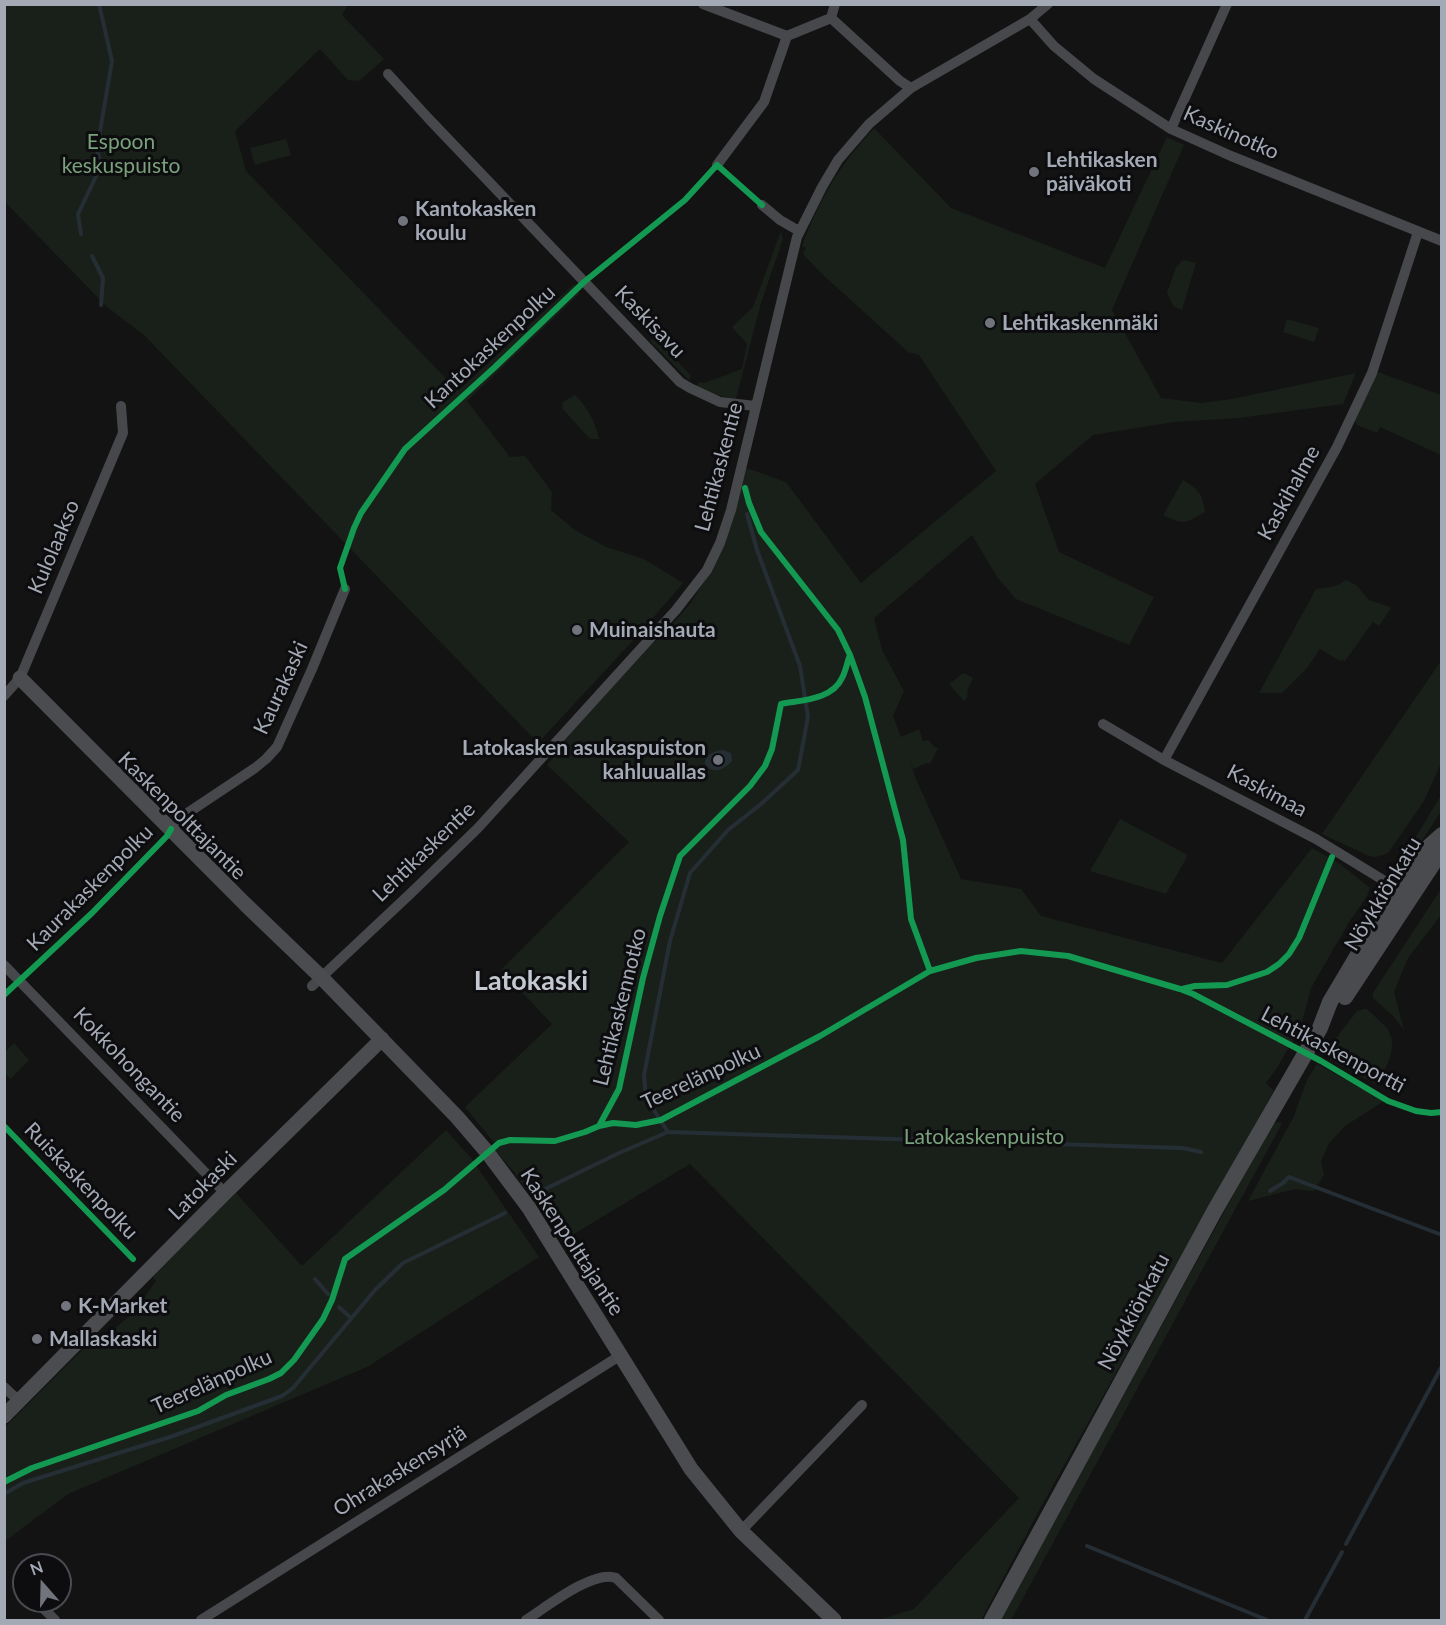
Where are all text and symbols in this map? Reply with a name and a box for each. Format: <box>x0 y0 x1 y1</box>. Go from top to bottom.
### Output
street label: Kaskinotko <box>1179 101 1283 165</box>
park label: Espoon keskuspuisto <box>62 129 180 179</box>
place label: Lehtikasken päiväkoti <box>1046 147 1158 197</box>
marker: Lehtikasken päiväkoti <box>1027 165 1041 179</box>
place label: Kantokasken koulu <box>415 196 536 246</box>
marker: Kantokasken koulu <box>396 214 410 228</box>
street label: Kantokaskenpolku <box>419 280 561 414</box>
street label: Kaskisavu <box>609 281 691 363</box>
place label: Lehtikaskenmäki <box>1002 310 1158 336</box>
marker: Lehtikaskenmäki <box>983 316 997 330</box>
street label: Lehtikaskentie <box>690 400 748 534</box>
street label: Kaskihalme <box>1253 441 1325 545</box>
street label: Kulolaakso <box>23 496 85 598</box>
place label: Muinaishauta <box>589 617 716 643</box>
marker: Muinaishauta <box>570 623 584 637</box>
street label: Kaurakaski <box>248 637 314 739</box>
place label: Latokasken asukaspuiston kahluuallas <box>462 735 706 785</box>
street label: Kaskenpolttajantie <box>113 747 251 885</box>
marker: Latokasken asukaspuiston kahluuallas <box>711 753 725 767</box>
street label: Kaskimaa <box>1223 759 1311 823</box>
street label: Lehtikaskentie <box>368 797 480 907</box>
street label: Kaurakaskenpolku <box>22 820 158 956</box>
street label: Nöykkiönkatu <box>1339 833 1427 955</box>
street label: Lehtikaskennotko <box>588 926 652 1088</box>
district label: Latokaski <box>474 965 588 997</box>
street label: Lehtikaskenportti <box>1257 1001 1409 1099</box>
street label: Kokkohongantie <box>68 1002 190 1128</box>
street label: Teerelänpolku <box>637 1038 765 1116</box>
street label: Ruiskaskenpolku <box>19 1117 143 1245</box>
park label: Latokaskenpuisto <box>904 1124 1064 1150</box>
street label: Latokaski <box>164 1147 242 1225</box>
street label: Kaskenpolttajantie <box>515 1164 629 1320</box>
street label: Nöykkiönkatu <box>1093 1249 1175 1375</box>
place label: K-Market <box>78 1293 167 1319</box>
marker: K-Market <box>59 1299 73 1313</box>
place label: Mallaskaski <box>49 1326 157 1352</box>
marker: Mallaskaski <box>30 1332 44 1346</box>
street label: Teerelänpolku <box>148 1344 276 1420</box>
street label: Ohrakaskensyrjä <box>329 1420 471 1522</box>
north arrow <box>12 1553 72 1613</box>
text: N <box>27 1556 45 1579</box>

